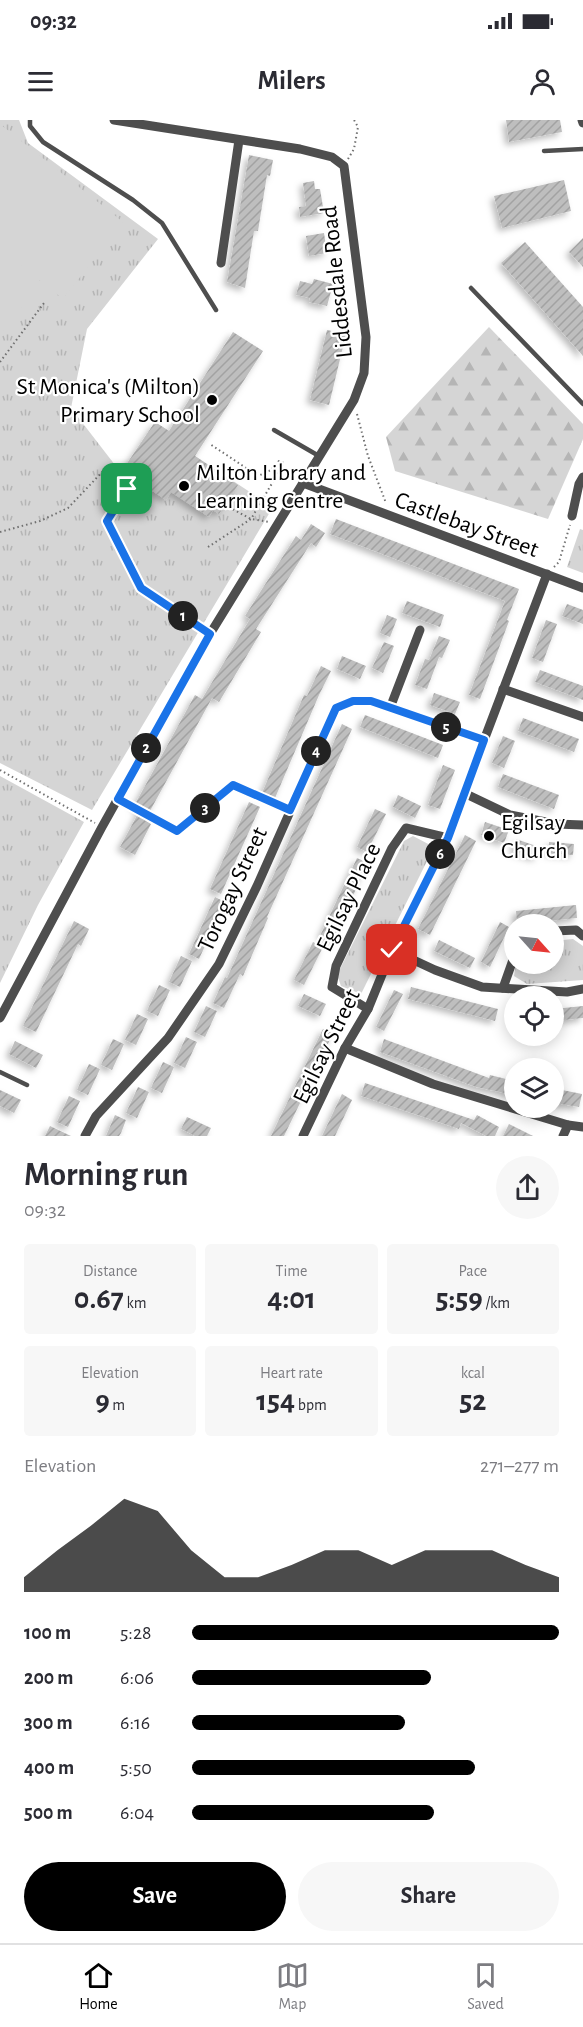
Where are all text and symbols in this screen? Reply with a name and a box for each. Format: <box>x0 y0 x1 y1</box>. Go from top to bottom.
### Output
text: 09:32 <box>30 10 77 32</box>
icon: menu <box>24 65 57 98</box>
icon: person <box>526 65 559 98</box>
text: Milers <box>257 67 326 94</box>
street label: Liddesdale Road <box>317 205 357 359</box>
place label: St Monica's (Milton) Primary School <box>16 375 200 427</box>
marker: St Monica's (Milton) Primary School <box>205 393 219 407</box>
place label: Milton Library and Learning Centre <box>196 461 366 513</box>
pin <box>101 463 152 514</box>
icon: arrive <box>110 472 143 505</box>
marker: Milton Library and Learning Centre <box>177 479 191 493</box>
street label: Castlebay Street <box>392 488 542 562</box>
pin: 1 <box>168 601 198 631</box>
text: 1 <box>180 608 186 624</box>
pin: 5 <box>431 712 461 742</box>
text: 5 <box>443 719 449 735</box>
pin: 2 <box>131 733 161 763</box>
pin: 4 <box>301 736 331 766</box>
text: 2 <box>142 740 150 756</box>
text: 4 <box>312 743 320 759</box>
pin: 3 <box>190 793 220 823</box>
text: 3 <box>202 800 208 816</box>
place label: Egilsay Church <box>501 811 567 863</box>
street label: Torogay Street <box>194 823 272 955</box>
marker: Egilsay Church <box>482 829 496 843</box>
street label: Egilsay Place <box>312 839 385 956</box>
pin: 6 <box>425 839 455 869</box>
text: 6 <box>436 846 444 862</box>
north arrow <box>504 914 564 974</box>
map controls <box>504 914 564 1118</box>
pin <box>366 924 417 975</box>
icon: check <box>375 933 408 966</box>
street label: Egilsay Street <box>289 985 365 1108</box>
button: locate <box>504 986 564 1046</box>
button: layers <box>504 1058 564 1118</box>
button: share <box>496 1156 559 1219</box>
text: Morning run <box>24 1159 188 1192</box>
text: 09:32 <box>24 1200 66 1220</box>
text: Distance <box>83 1263 137 1279</box>
text: Time <box>276 1263 307 1279</box>
text: Pace <box>458 1263 487 1279</box>
text: 0.67 <box>74 1284 124 1314</box>
text: 4:01 <box>267 1284 316 1314</box>
text: 5:59 <box>436 1284 483 1314</box>
text: km <box>124 1295 147 1311</box>
text: /km <box>483 1295 510 1311</box>
text: Elevation <box>81 1365 139 1381</box>
text: Heart rate <box>260 1365 323 1381</box>
text: kcal <box>461 1365 485 1381</box>
text: 9 <box>95 1386 110 1416</box>
text: 154 <box>256 1386 295 1416</box>
text: 52 <box>459 1386 486 1416</box>
text: m <box>110 1397 125 1413</box>
text: bpm <box>295 1397 327 1413</box>
text: Elevation <box>24 1456 96 1476</box>
text: 271–277 m <box>480 1456 559 1476</box>
text: 100 m <box>24 1623 71 1643</box>
text: 5:28 <box>120 1623 152 1643</box>
text: 200 m <box>24 1668 73 1688</box>
text: 6:06 <box>120 1668 154 1688</box>
text: 300 m <box>24 1713 73 1733</box>
text: 6:16 <box>120 1713 150 1733</box>
text: 400 m <box>24 1758 74 1778</box>
text: 5:50 <box>120 1758 152 1778</box>
text: 500 m <box>24 1803 73 1823</box>
text: 6:04 <box>120 1803 154 1823</box>
button: Save <box>24 1862 286 1931</box>
button: Share <box>298 1862 559 1931</box>
tab: Home <box>79 1959 118 2014</box>
tab: Map <box>276 1959 309 2014</box>
tab: Saved <box>467 1959 504 2014</box>

